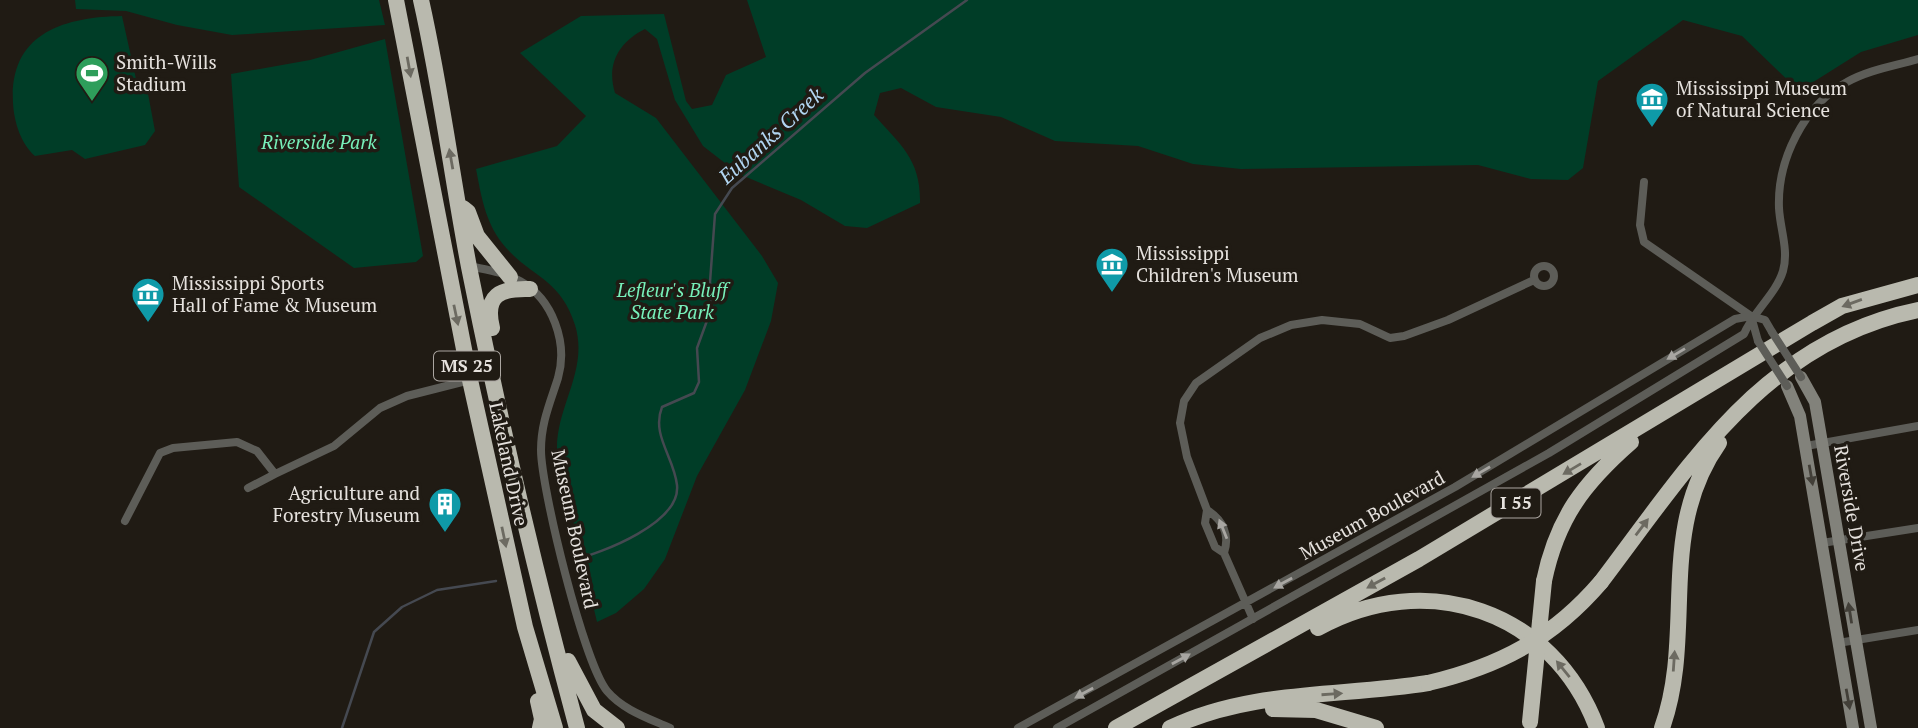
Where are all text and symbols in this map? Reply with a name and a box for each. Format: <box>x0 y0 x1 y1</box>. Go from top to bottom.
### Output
place label: Smith-Wills Stadium <box>116 49 217 96</box>
sports icon: Smith-Wills Stadium <box>73 54 111 103</box>
one-way arrow <box>404 56 415 78</box>
place label: Mississippi Museum of Natural Science <box>1676 75 1847 122</box>
water label: Eubanks Creek <box>711 80 829 190</box>
museum icon: Mississippi Museum of Natural Science <box>1633 80 1671 129</box>
park label: Riverside Park <box>260 129 378 154</box>
one-way arrow <box>445 148 456 170</box>
place label: Mississippi Children's Museum <box>1136 240 1299 287</box>
museum icon: Mississippi Children's Museum <box>1093 245 1131 294</box>
place label: Mississippi Sports Hall of Fame & Museum <box>172 270 378 317</box>
museum icon: Mississippi Sports Hall of Fame & Museum <box>129 275 167 324</box>
park label: Lefleur's Bluff State Park <box>616 277 731 324</box>
one-way arrow <box>1842 298 1863 309</box>
one-way arrow <box>450 304 461 326</box>
one-way arrow <box>1667 348 1686 360</box>
road number: MS 25 <box>434 352 500 380</box>
street label: Lakeland Drive <box>484 400 535 528</box>
street label: Riverside Drive <box>1829 443 1876 573</box>
street label: Museum Boulevard <box>546 447 605 611</box>
one-way arrow <box>1563 462 1582 475</box>
street label: Museum Boulevard <box>1295 464 1449 565</box>
one-way arrow <box>1806 464 1817 486</box>
one-way arrow <box>1472 465 1491 478</box>
place label: Agriculture and Forestry Museum <box>273 480 421 527</box>
building icon: Agriculture and Forestry Museum <box>426 485 464 534</box>
road number: I 55 <box>1492 489 1540 518</box>
one-way arrow <box>1218 518 1229 539</box>
one-way arrow <box>1635 518 1649 537</box>
one-way arrow <box>499 526 510 548</box>
one-way arrow <box>1273 577 1293 588</box>
one-way arrow <box>1366 578 1386 589</box>
one-way arrow <box>1844 601 1855 623</box>
one-way arrow <box>1669 650 1680 672</box>
one-way arrow <box>1171 653 1191 665</box>
one-way arrow <box>1556 661 1571 679</box>
one-way arrow <box>1074 687 1094 699</box>
one-way arrow <box>1321 688 1343 699</box>
one-way arrow <box>1843 689 1854 711</box>

